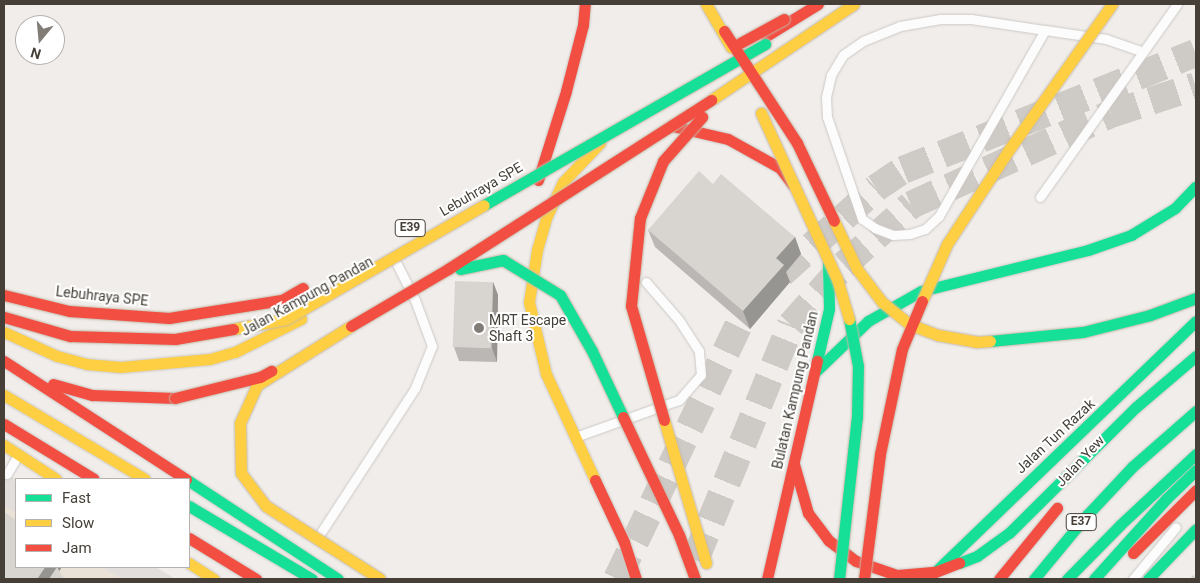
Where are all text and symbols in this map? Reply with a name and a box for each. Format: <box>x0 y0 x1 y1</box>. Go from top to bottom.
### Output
north arrow <box>15 15 65 65</box>
text: N <box>29 44 43 62</box>
street label: Lebuhraya SPE <box>437 158 525 220</box>
road number: E39 <box>394 218 426 238</box>
street label: Jalan Kampung Pandan <box>238 253 376 339</box>
street label: Lebuhraya SPE <box>55 283 149 309</box>
street label: Bulatan Kampung Pandan <box>769 309 821 471</box>
place label: MRT Escape Shaft 3 <box>489 312 567 344</box>
marker: MRT Escape Shaft 3 <box>473 322 485 334</box>
street label: Jalan Tun Razak <box>1012 395 1098 477</box>
street label: Jalan Yew <box>1052 432 1108 490</box>
legend <box>15 478 190 568</box>
text: Fast <box>62 489 91 507</box>
road number: E37 <box>1065 512 1097 532</box>
text: Slow <box>62 514 94 532</box>
text: Jam <box>62 539 92 557</box>

